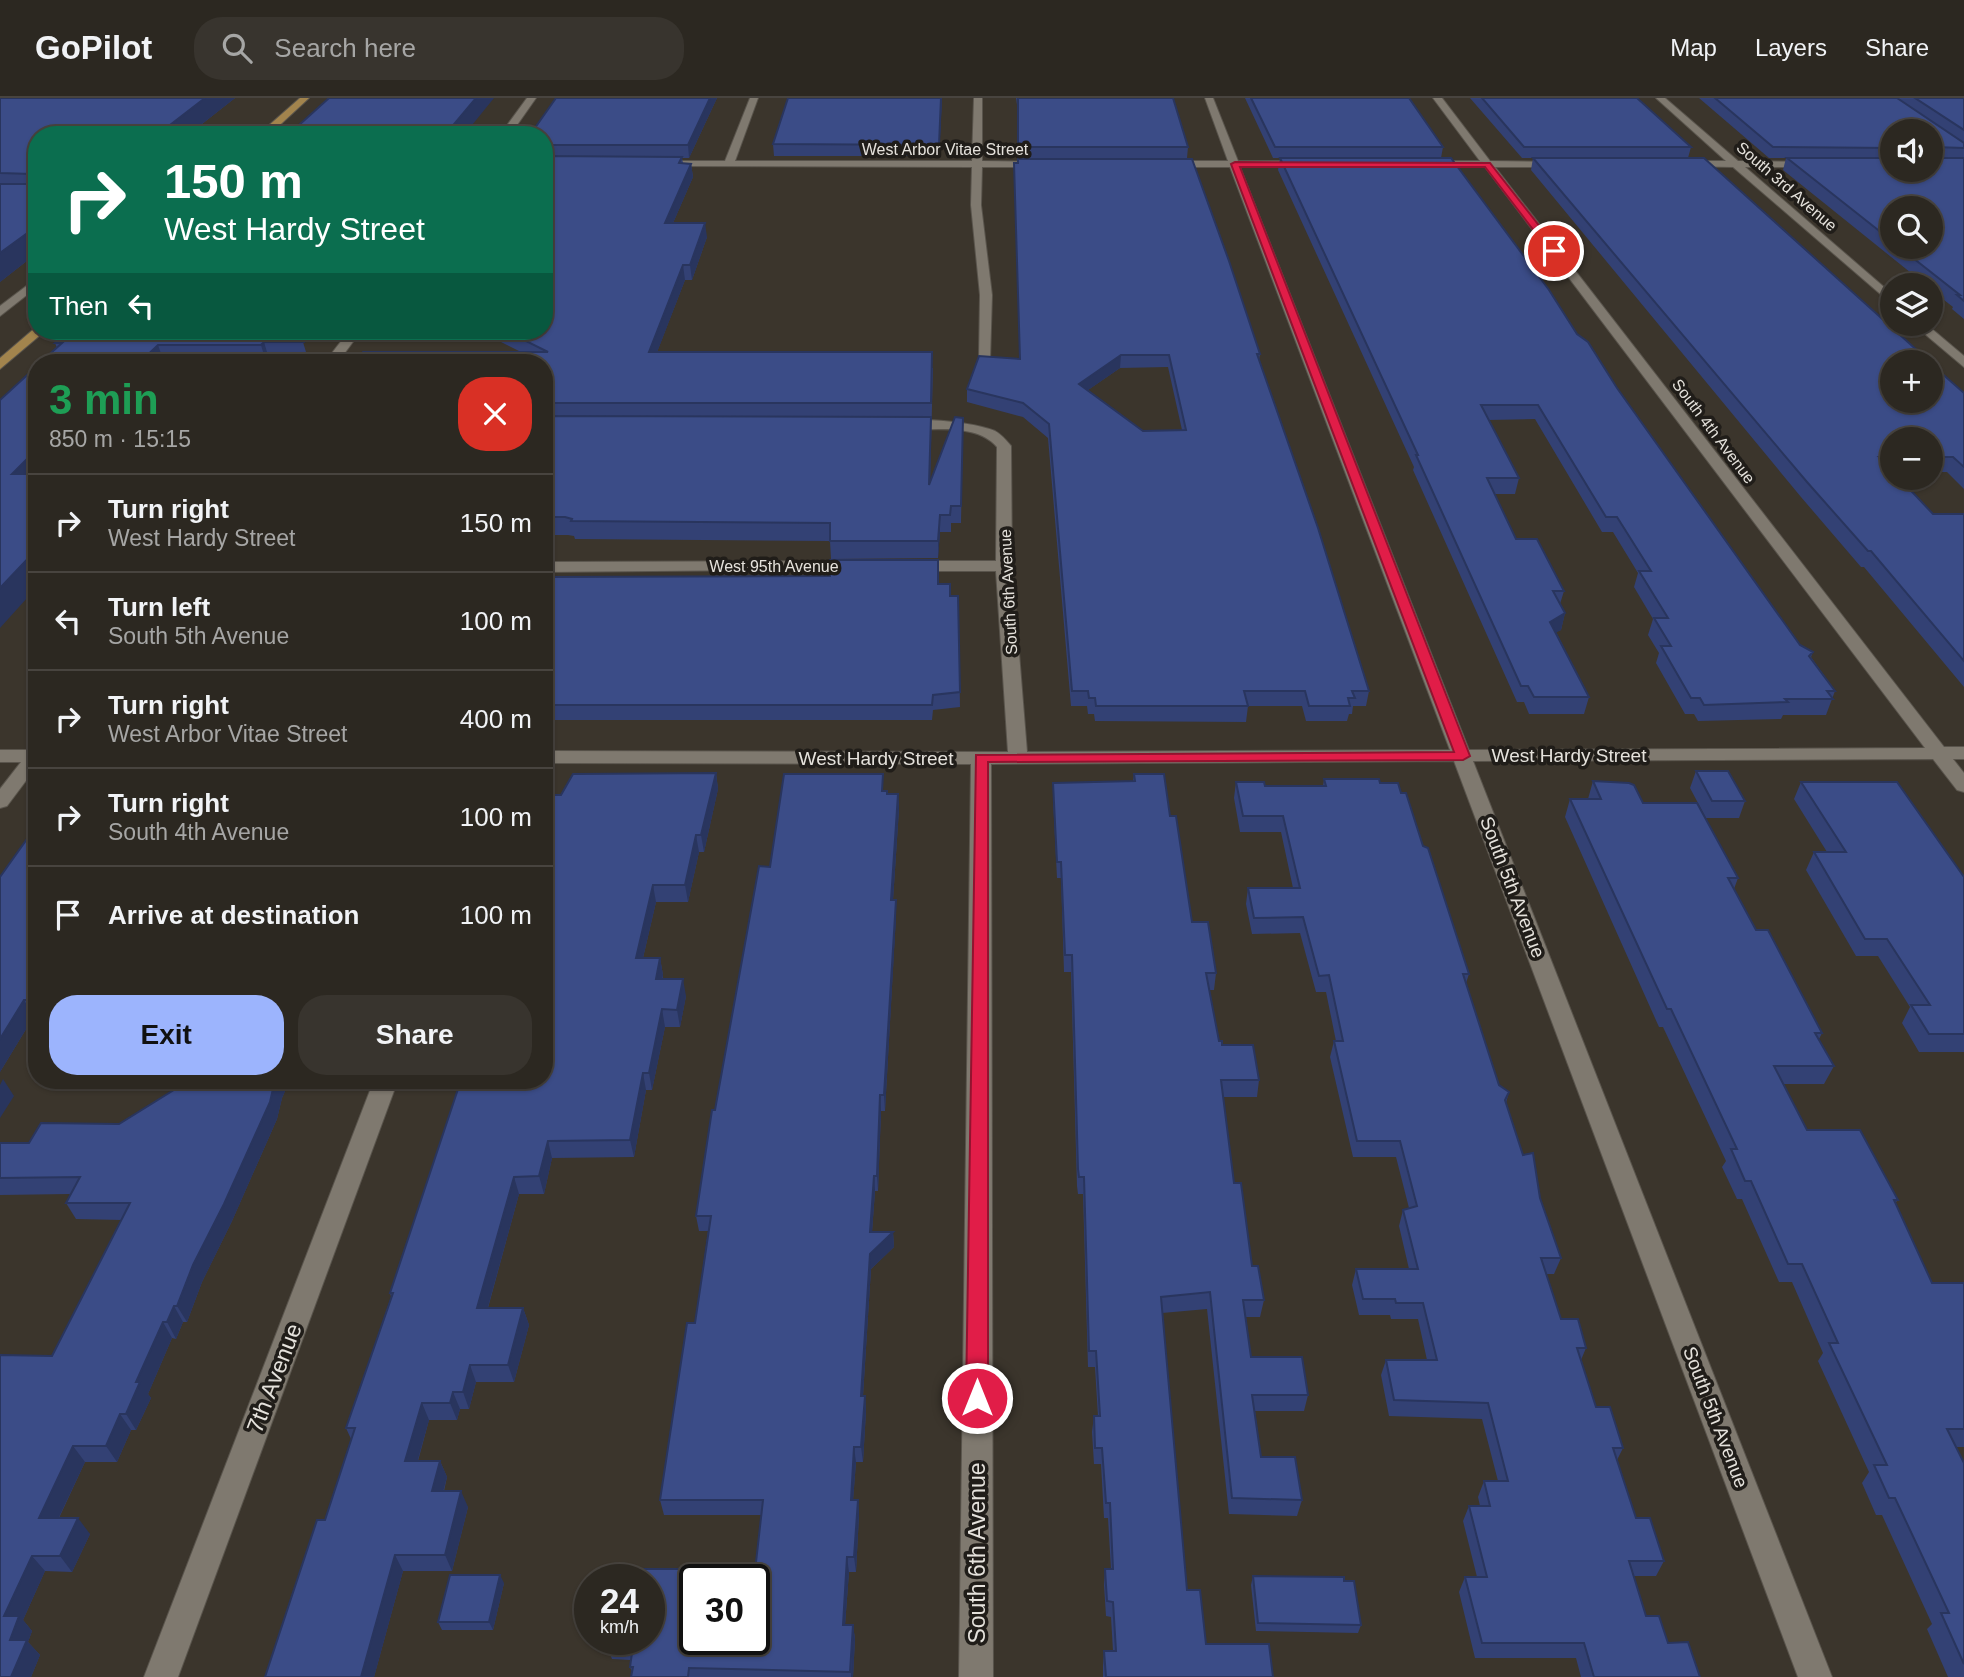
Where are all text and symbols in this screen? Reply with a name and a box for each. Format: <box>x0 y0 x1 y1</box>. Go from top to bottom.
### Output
search box <box>194 17 684 80</box>
text: GoPilot <box>35 29 152 66</box>
icon: search <box>218 29 256 67</box>
text: Search here <box>274 33 416 63</box>
text: Map <box>1670 34 1717 61</box>
text: Layers <box>1755 34 1827 61</box>
text: Share <box>1865 34 1929 61</box>
map controls <box>1880 119 1943 490</box>
button: sound <box>1880 119 1943 182</box>
street label: South 3rd Avenue <box>1733 138 1840 234</box>
street label: West Arbor Vitae Street <box>862 141 1029 158</box>
icon: right <box>49 154 140 245</box>
text: 150 m <box>164 154 303 208</box>
button: search <box>1880 196 1943 259</box>
text: West Hardy Street <box>164 211 425 247</box>
pin <box>1524 221 1584 281</box>
icon: arrive <box>1535 232 1573 270</box>
button: layers <box>1880 273 1943 336</box>
icon: left <box>122 287 160 325</box>
text: Then <box>49 291 108 321</box>
button: + <box>1880 350 1943 413</box>
text: 3 min <box>49 376 159 423</box>
street label: South 4th Avenue <box>1669 376 1758 487</box>
button: close <box>458 377 532 451</box>
text: 850 m · 15:15 <box>49 426 191 452</box>
button: − <box>1880 427 1943 490</box>
text: Turn right <box>108 494 229 524</box>
icon: right <box>49 504 87 542</box>
text: 150 m <box>460 508 532 538</box>
text: West Hardy Street <box>108 525 295 551</box>
street label: South 6th Avenue <box>997 528 1020 655</box>
street label: West 95th Avenue <box>709 558 839 575</box>
text: Turn left <box>108 592 210 622</box>
icon: left <box>49 602 87 640</box>
text: 100 m <box>460 606 532 636</box>
text: South 5th Avenue <box>108 623 289 649</box>
text: Turn right <box>108 690 229 720</box>
icon: right <box>49 700 87 738</box>
text: 400 m <box>460 704 532 734</box>
text: West Arbor Vitae Street <box>108 721 348 747</box>
street label: West Hardy Street <box>1492 745 1647 766</box>
street label: West Hardy Street <box>799 748 954 769</box>
text: Turn right <box>108 788 229 818</box>
icon: right <box>49 798 87 836</box>
text: 100 m <box>460 802 532 832</box>
street label: South 5th Avenue <box>1476 814 1549 961</box>
text: South 4th Avenue <box>108 819 289 845</box>
icon: arrive <box>49 896 87 934</box>
text: Arrive at destination <box>108 900 359 930</box>
text: 100 m <box>460 900 532 930</box>
button: Exit <box>49 995 284 1075</box>
button: Share <box>298 995 532 1075</box>
street label: 7th Avenue <box>241 1320 307 1436</box>
street label: South 5th Avenue <box>1679 1344 1752 1491</box>
position arrow <box>940 1361 1014 1435</box>
street label: South 6th Avenue <box>964 1462 990 1644</box>
speed limit sign: 30 <box>679 1564 770 1655</box>
text: 24 <box>600 1581 639 1620</box>
text: km/h <box>600 1617 639 1637</box>

